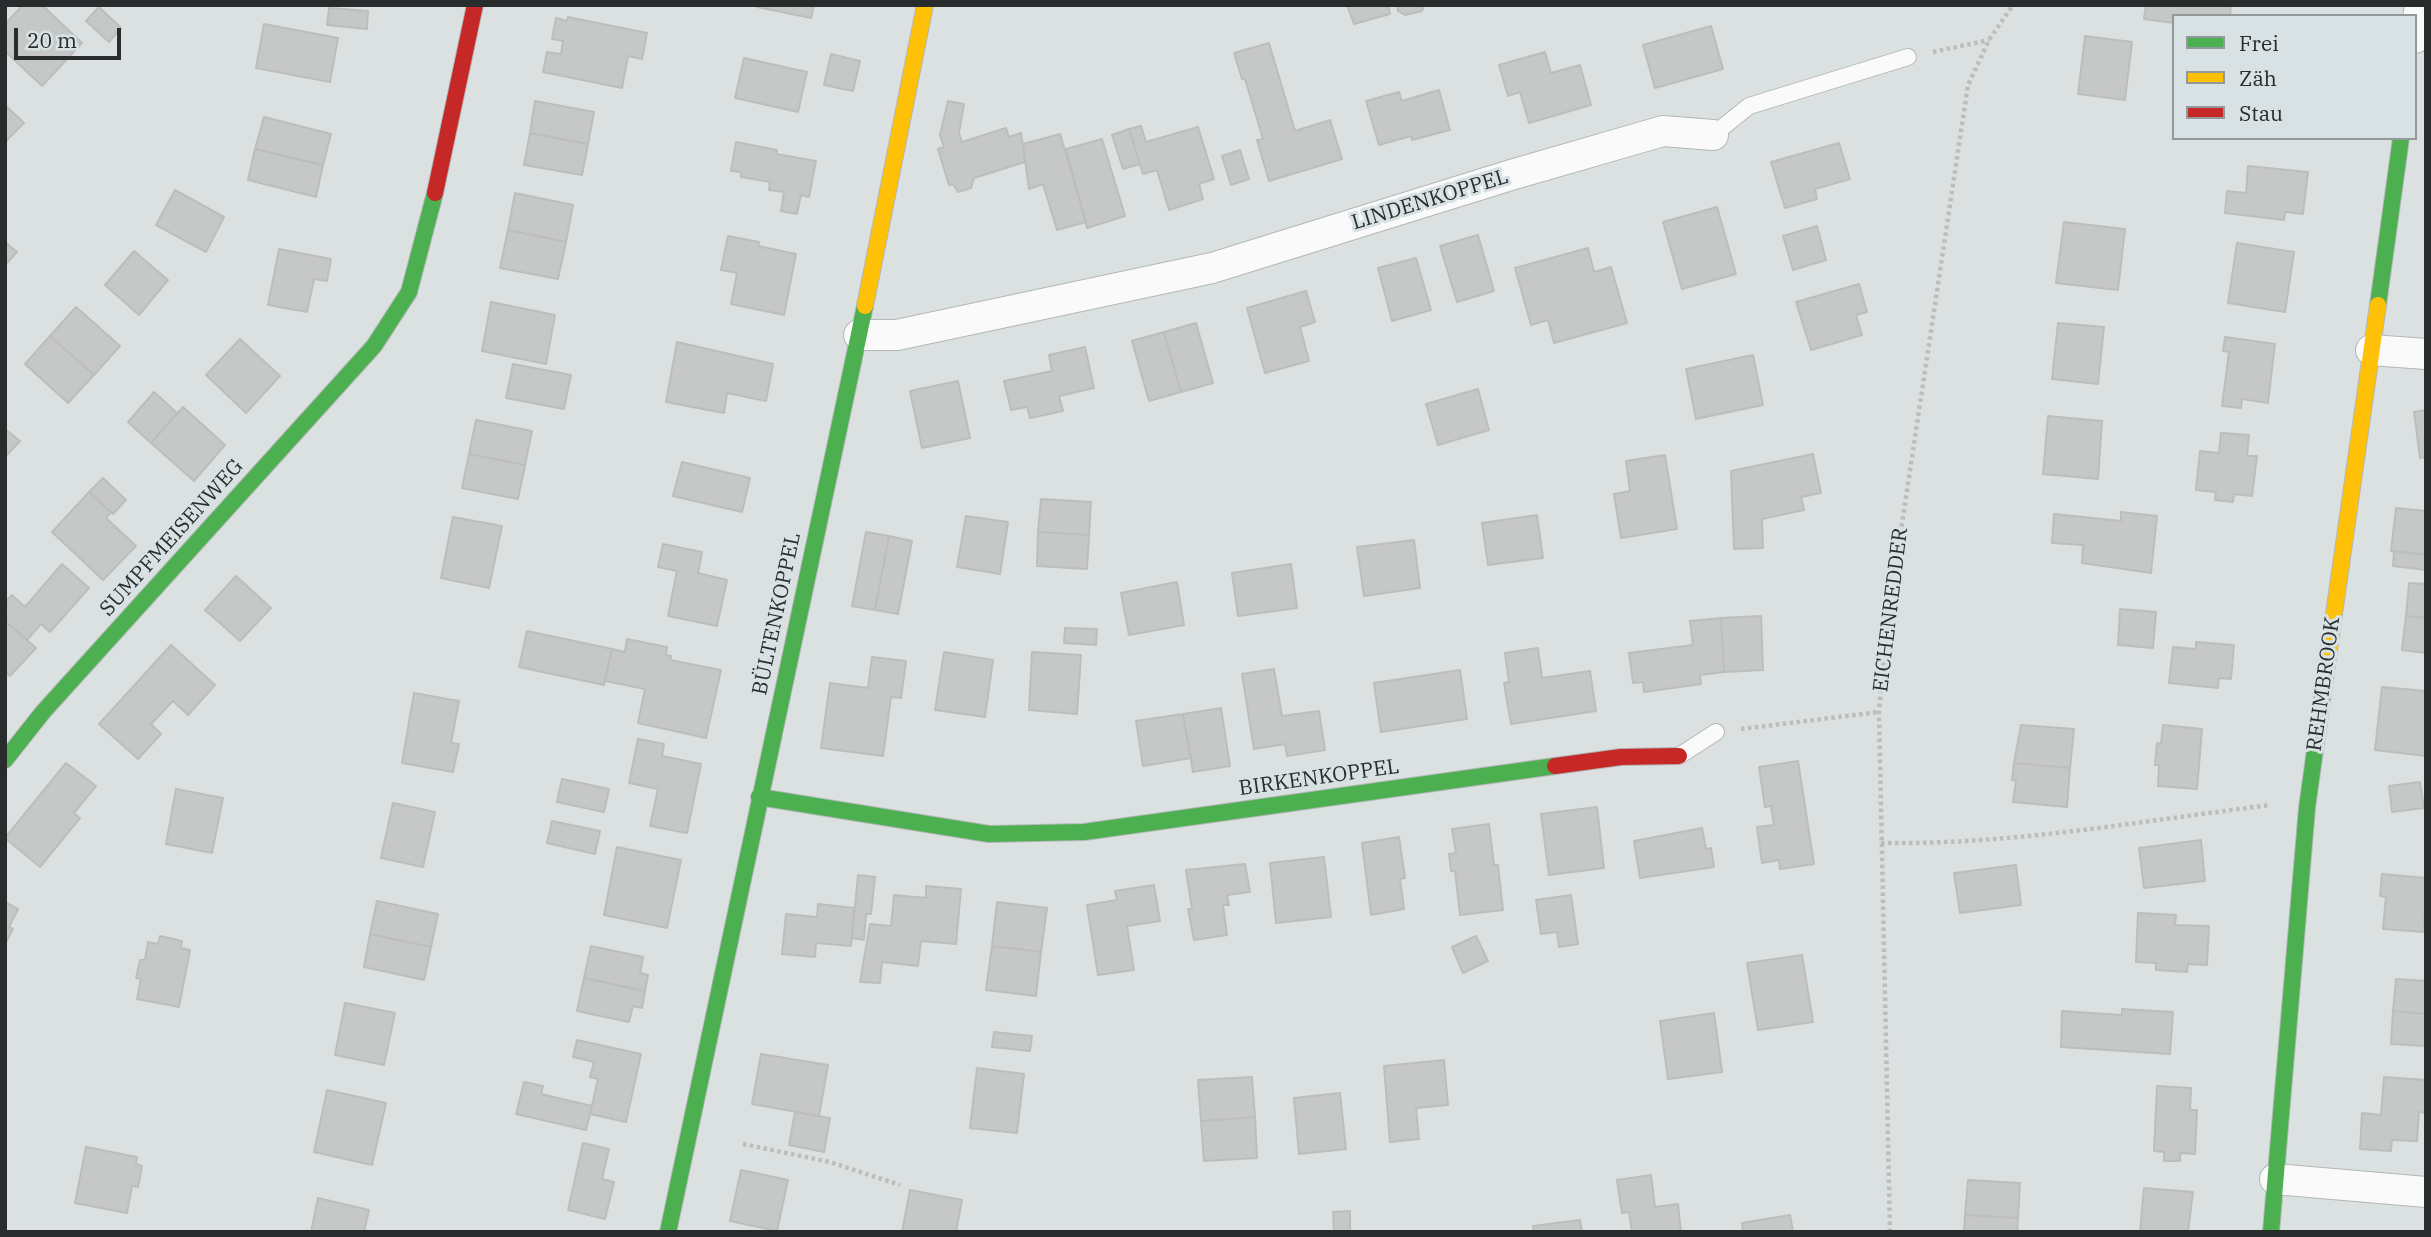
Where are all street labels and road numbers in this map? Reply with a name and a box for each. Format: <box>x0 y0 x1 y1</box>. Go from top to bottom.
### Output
street label: LINDENKOPPEL <box>1349 164 1511 236</box>
street label: SUMPFMEISENWEG <box>95 454 249 622</box>
street label: EICHENREDDER <box>1868 526 1914 694</box>
street label: BÜLTENKOPPEL <box>747 530 807 698</box>
street label: REHMBROOK <box>2302 615 2346 753</box>
street label: BIRKENKOPPEL <box>1237 754 1401 802</box>

